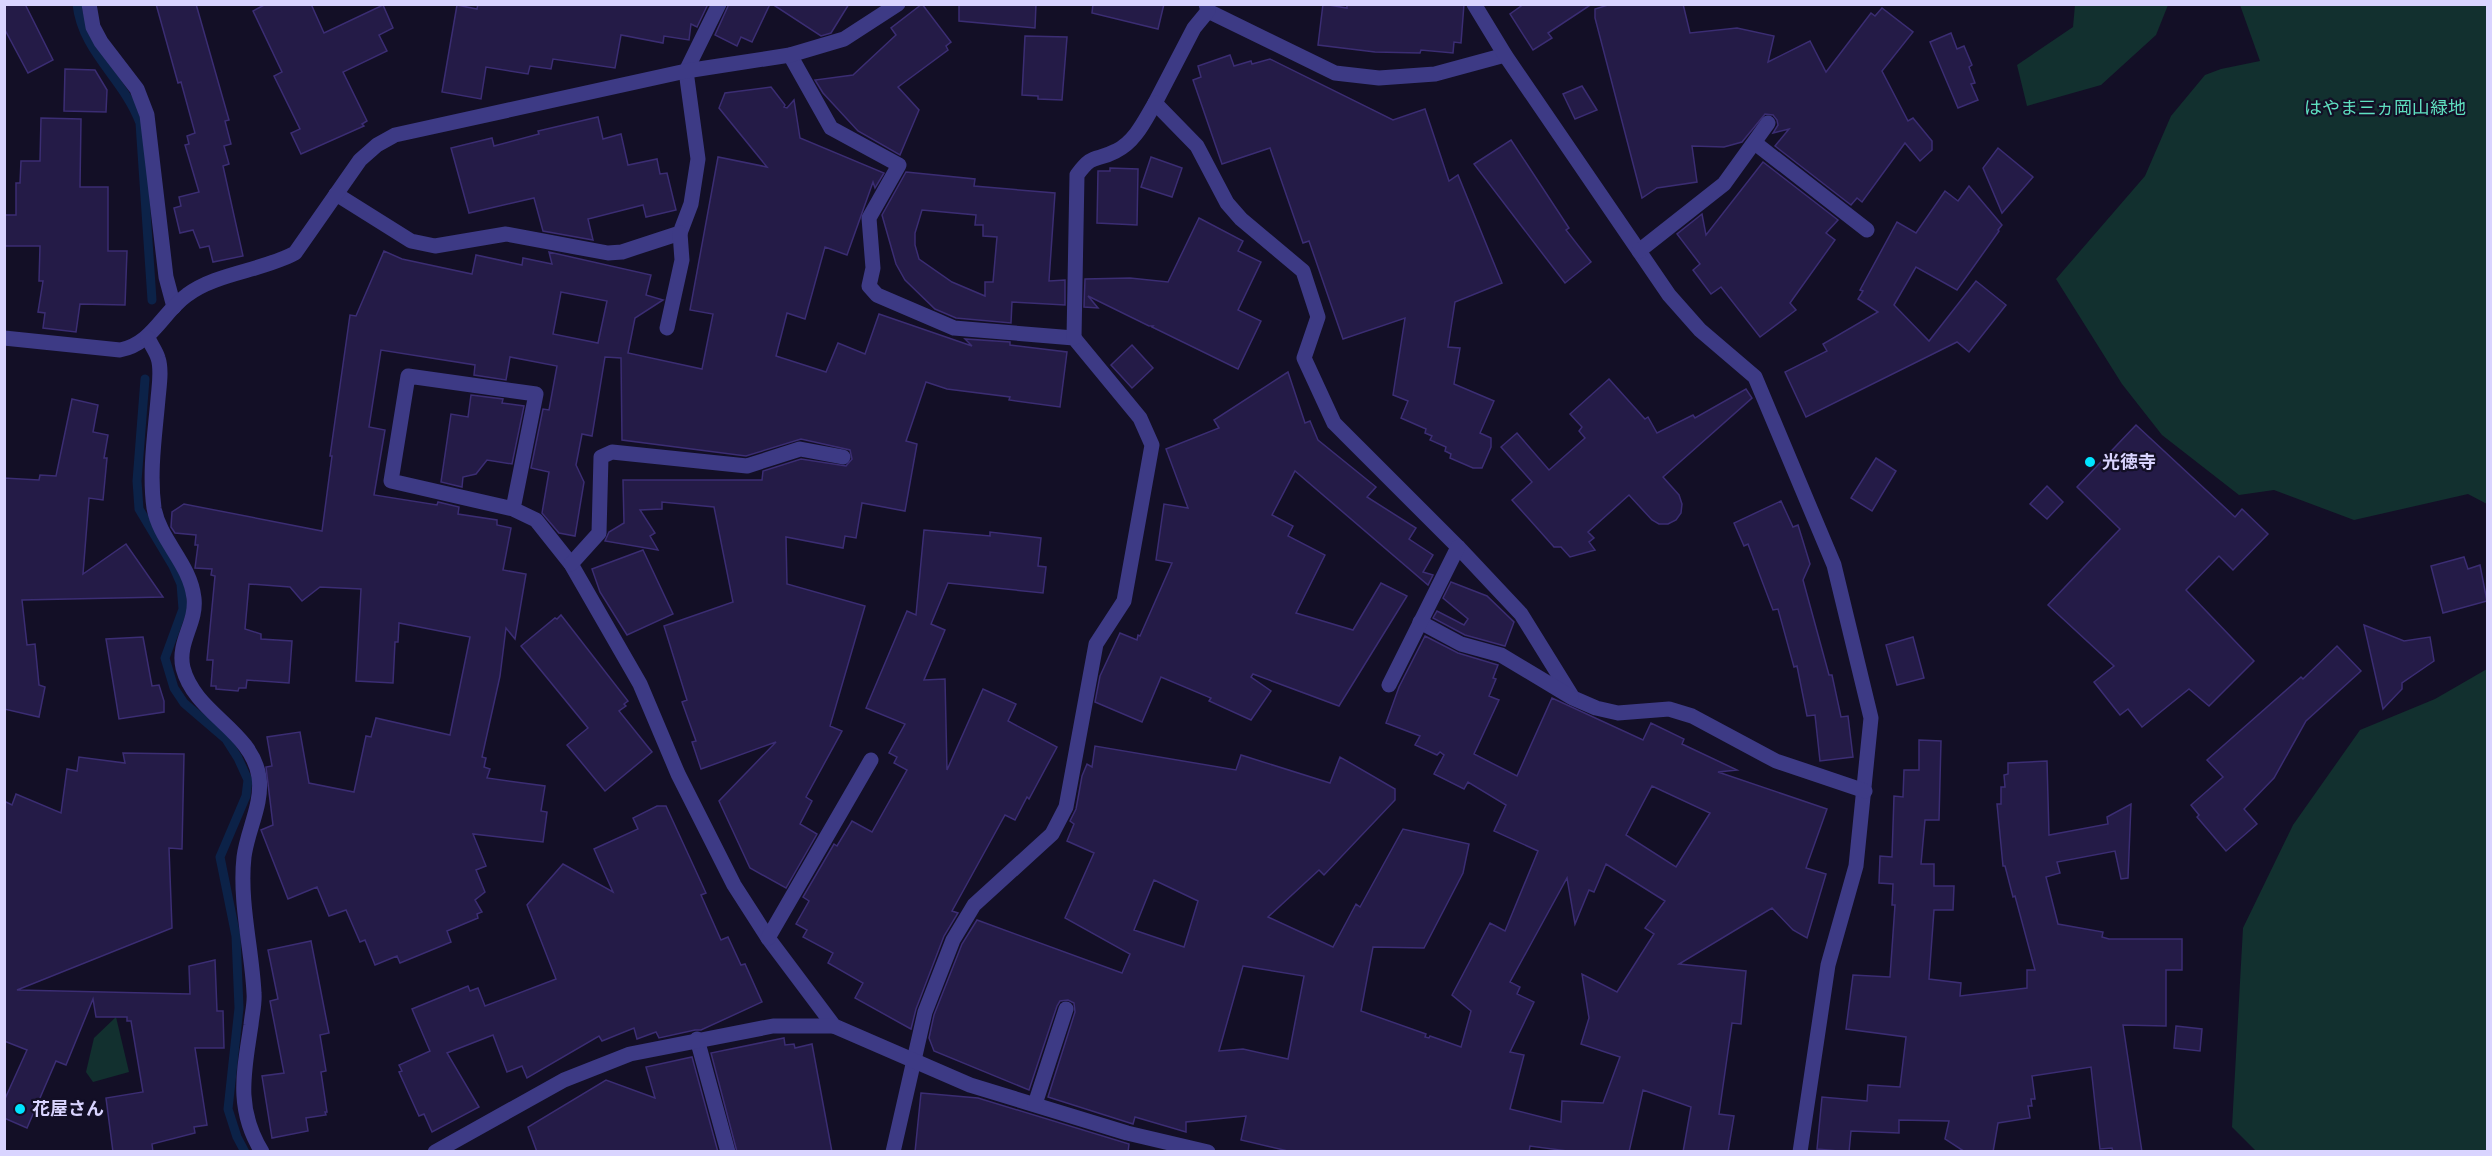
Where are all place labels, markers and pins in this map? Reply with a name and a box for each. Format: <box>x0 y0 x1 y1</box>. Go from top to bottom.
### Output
place label: 光徳寺 <box>2102 450 2156 472</box>
marker: 光徳寺 <box>2083 455 2097 469</box>
place label: 花屋さん <box>32 1097 104 1119</box>
marker: 花屋さん <box>13 1102 27 1116</box>

